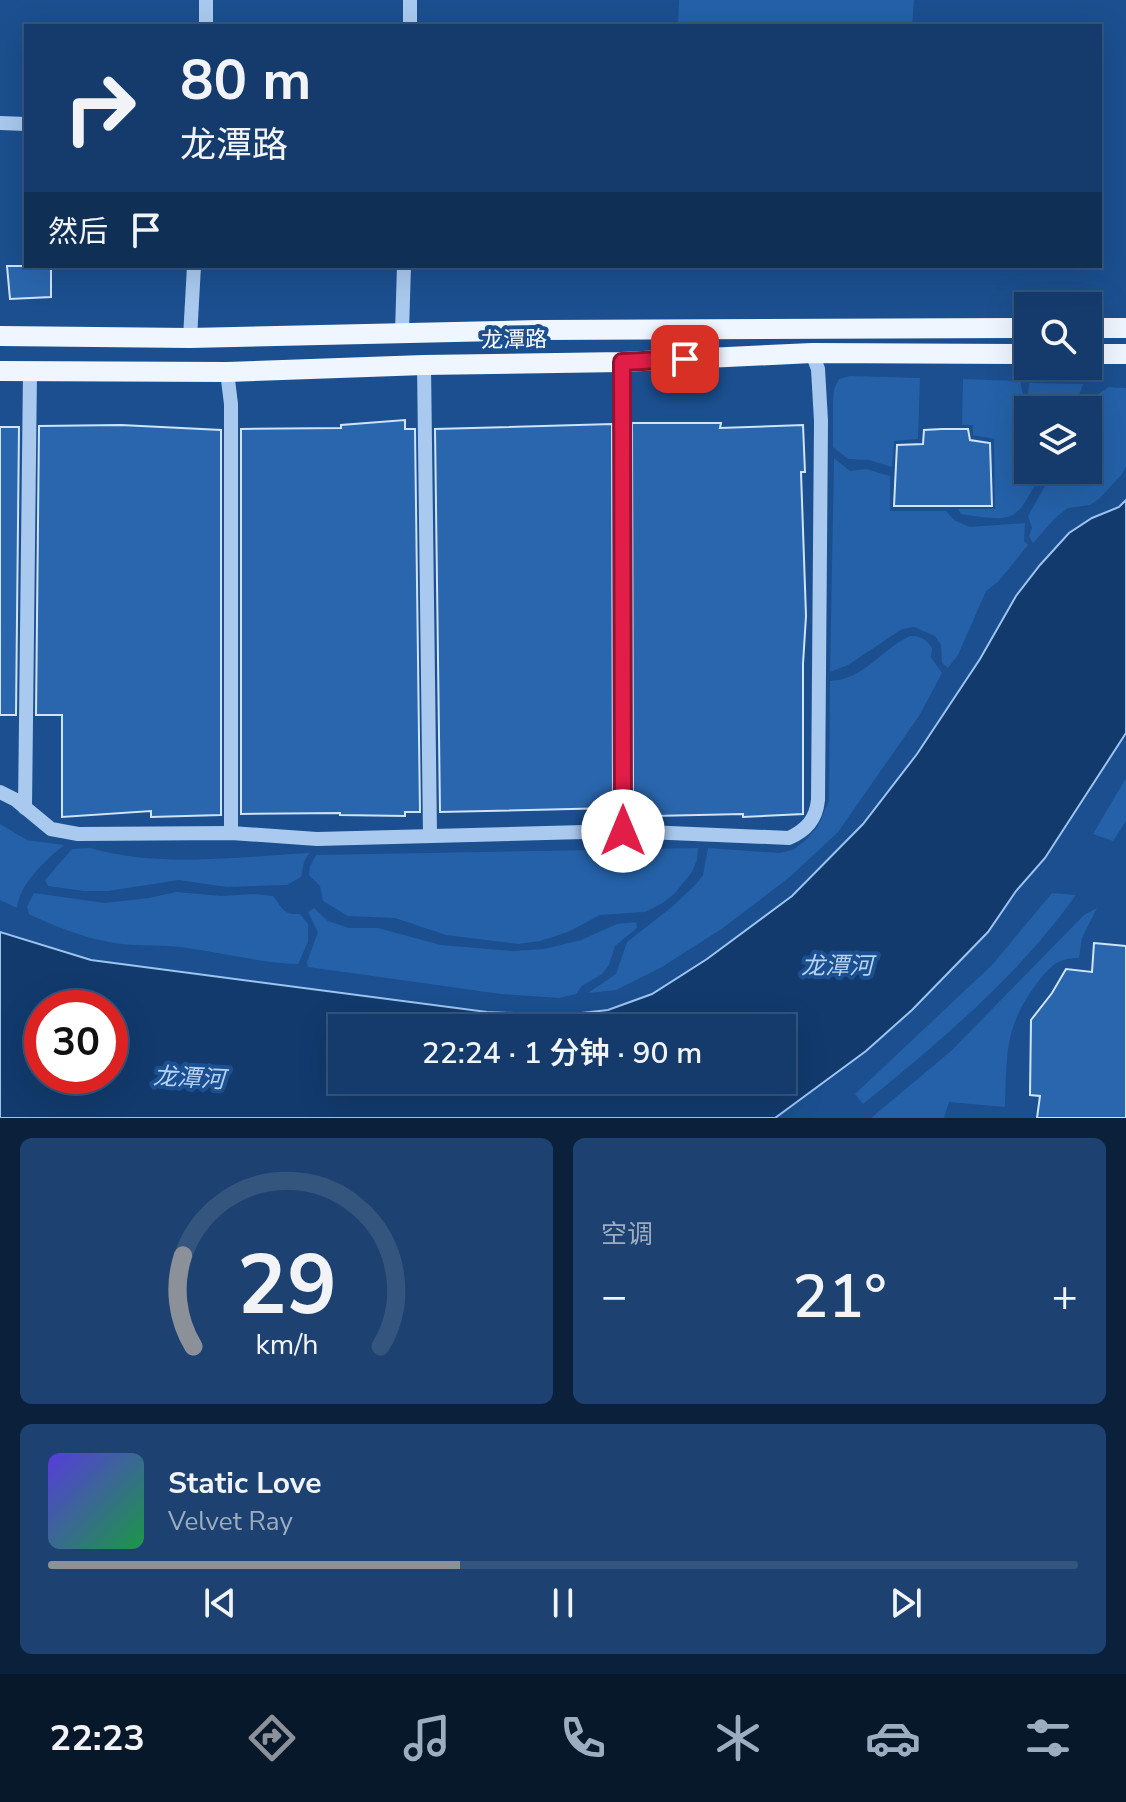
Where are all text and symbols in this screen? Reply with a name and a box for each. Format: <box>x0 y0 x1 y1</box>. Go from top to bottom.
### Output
text: 80 m <box>180 42 311 119</box>
icon: right <box>48 56 152 160</box>
text: 龙潭路 <box>180 121 288 170</box>
icon: arrive <box>124 208 168 252</box>
text: 然后 <box>48 212 108 253</box>
map controls <box>1014 292 1102 484</box>
button: search <box>1014 292 1102 380</box>
street label: 龙潭路 <box>481 324 547 356</box>
pin <box>651 325 719 393</box>
icon: arrive <box>663 337 707 381</box>
button: layers <box>1014 396 1102 484</box>
position arrow <box>581 789 665 873</box>
water label: 龙潭河 <box>801 950 877 982</box>
speed limit sign: 30 <box>24 990 128 1094</box>
text: 22:24 · 1 分钟 · 90 m <box>422 1033 702 1074</box>
water label: 龙潭河 <box>152 1060 230 1096</box>
text: 空调 <box>601 1217 653 1252</box>
text: 29 <box>237 1229 336 1342</box>
text: 21° <box>792 1256 887 1338</box>
text: − <box>601 1267 627 1327</box>
text: + <box>1052 1267 1078 1327</box>
text: km/h <box>255 1325 318 1364</box>
text: Static Love <box>168 1463 322 1504</box>
text: Velvet Ray <box>168 1504 293 1539</box>
icon: previous <box>198 1581 242 1625</box>
icon: pause <box>541 1581 585 1625</box>
icon: next <box>884 1581 928 1625</box>
icon: directions <box>244 1710 300 1766</box>
icon: music <box>399 1710 455 1766</box>
icon: phone <box>555 1710 611 1766</box>
icon: climate <box>710 1710 766 1766</box>
icon: car <box>865 1710 921 1766</box>
icon: filters <box>1020 1710 1076 1766</box>
text: 22:23 <box>50 1714 145 1763</box>

